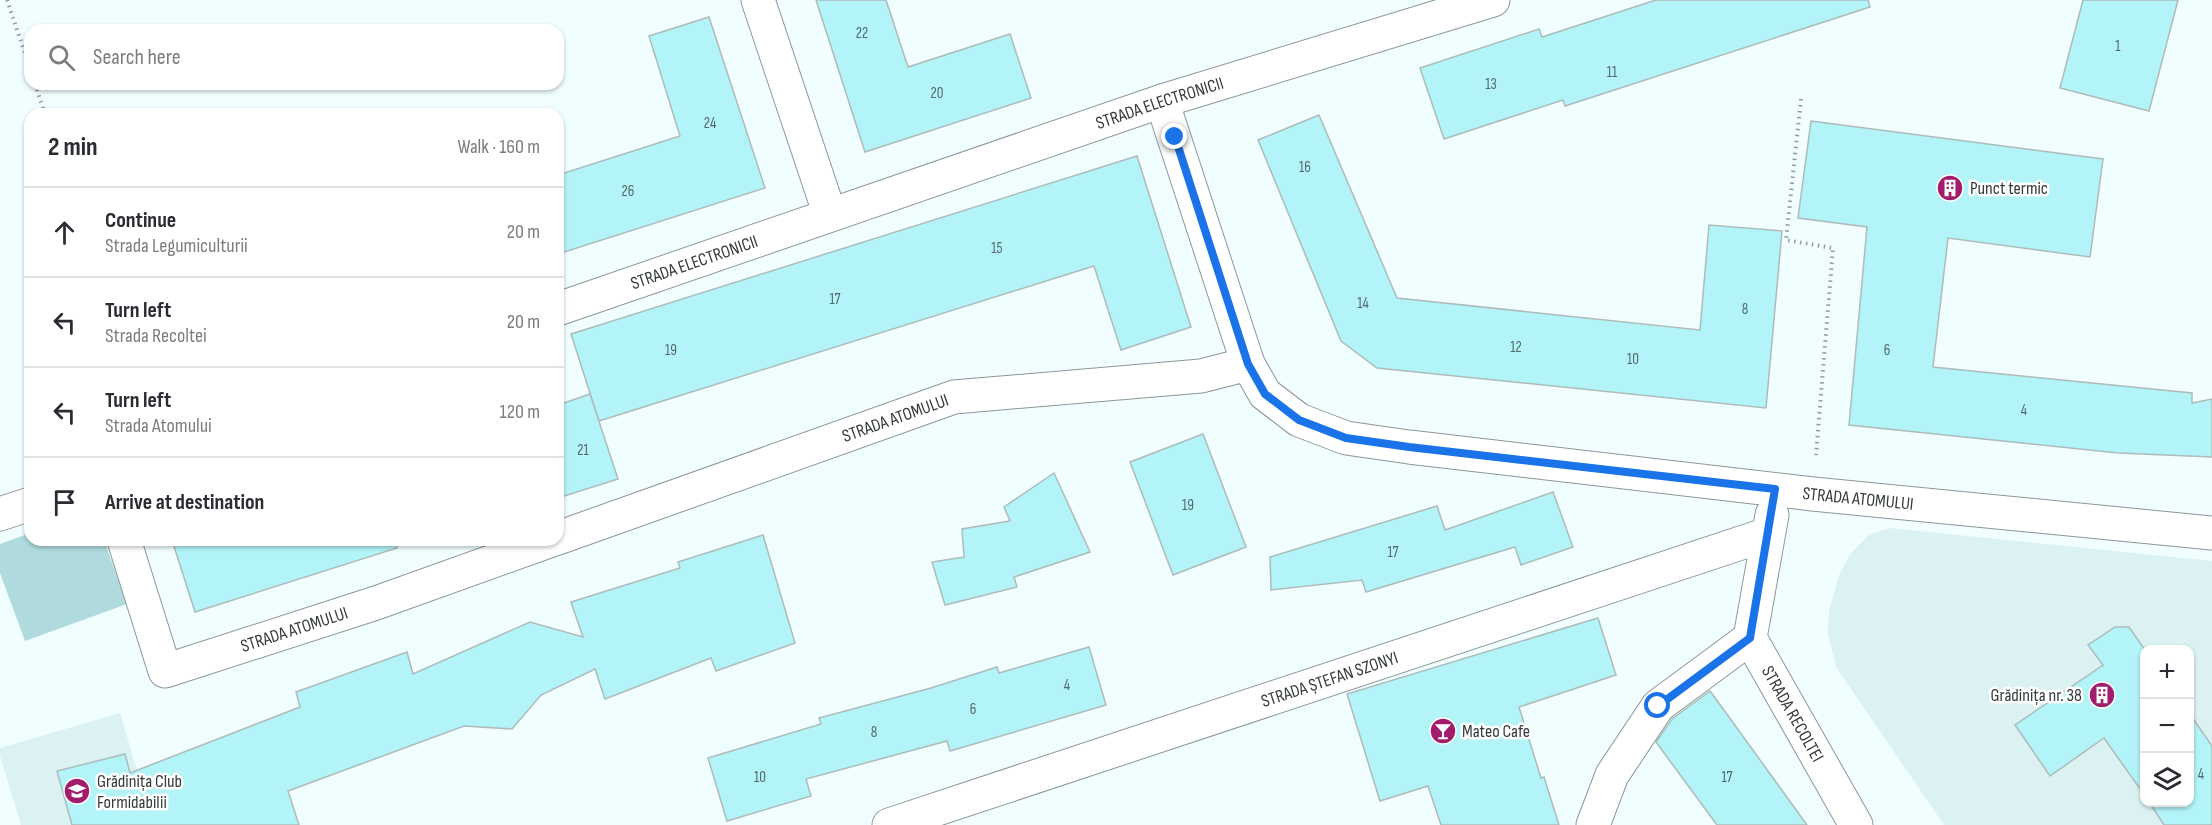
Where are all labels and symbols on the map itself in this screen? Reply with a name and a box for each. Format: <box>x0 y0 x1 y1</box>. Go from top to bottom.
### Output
house number: 22 <box>856 24 868 43</box>
house number: 1 <box>2115 37 2121 56</box>
house number: 11 <box>1607 63 1618 82</box>
street label: STRADA ELECTRONICII <box>1093 73 1226 134</box>
house number: 13 <box>1485 75 1497 94</box>
house number: 20 <box>931 84 943 103</box>
house number: 24 <box>704 114 716 133</box>
route end <box>1161 123 1187 149</box>
house number: 16 <box>1299 158 1311 177</box>
building icon: Punct termic <box>1935 173 1965 203</box>
place label: Punct termic <box>1970 178 2048 199</box>
house number: 26 <box>622 182 634 201</box>
street label: STRADA ELECTRONICII <box>628 231 761 294</box>
house number: 15 <box>991 239 1003 258</box>
house number: 17 <box>829 290 841 309</box>
house number: 14 <box>1357 294 1369 313</box>
house number: 8 <box>1742 300 1748 319</box>
house number: 12 <box>1510 338 1522 357</box>
house number: 19 <box>665 341 677 360</box>
house number: 6 <box>1884 341 1890 360</box>
house number: 10 <box>1627 350 1639 369</box>
street label: STRADA ATOMULUI <box>839 390 951 447</box>
house number: 4 <box>2021 401 2027 420</box>
house number: 21 <box>577 441 589 460</box>
street label: STRADA ATOMULUI <box>1801 483 1915 515</box>
house number: 19 <box>1182 496 1194 515</box>
house number: 17 <box>1387 543 1399 562</box>
street label: STRADA ATOMULUI <box>238 603 351 657</box>
street label: STRADA ȘTEFAN SZONYI <box>1258 647 1401 712</box>
street label: STRADA RECOLTEI <box>1757 662 1828 766</box>
house number: 4 <box>1064 676 1070 695</box>
building icon: Grădinița nr. 38 <box>2087 680 2117 710</box>
place label: Grădinița nr. 38 <box>1991 685 2082 706</box>
route start <box>1644 692 1670 718</box>
house number: 6 <box>970 700 976 719</box>
bar icon: Mateo Cafe <box>1428 716 1458 746</box>
place label: Mateo Cafe <box>1462 721 1530 742</box>
house number: 8 <box>871 723 877 742</box>
house number: 4 <box>2198 765 2204 784</box>
house number: 10 <box>754 768 766 787</box>
house number: 17 <box>1721 768 1733 787</box>
place label: Grădinița Club Formidabilii <box>97 771 182 813</box>
school or university icon: Grădinița Club Formidabilii <box>62 776 92 806</box>

